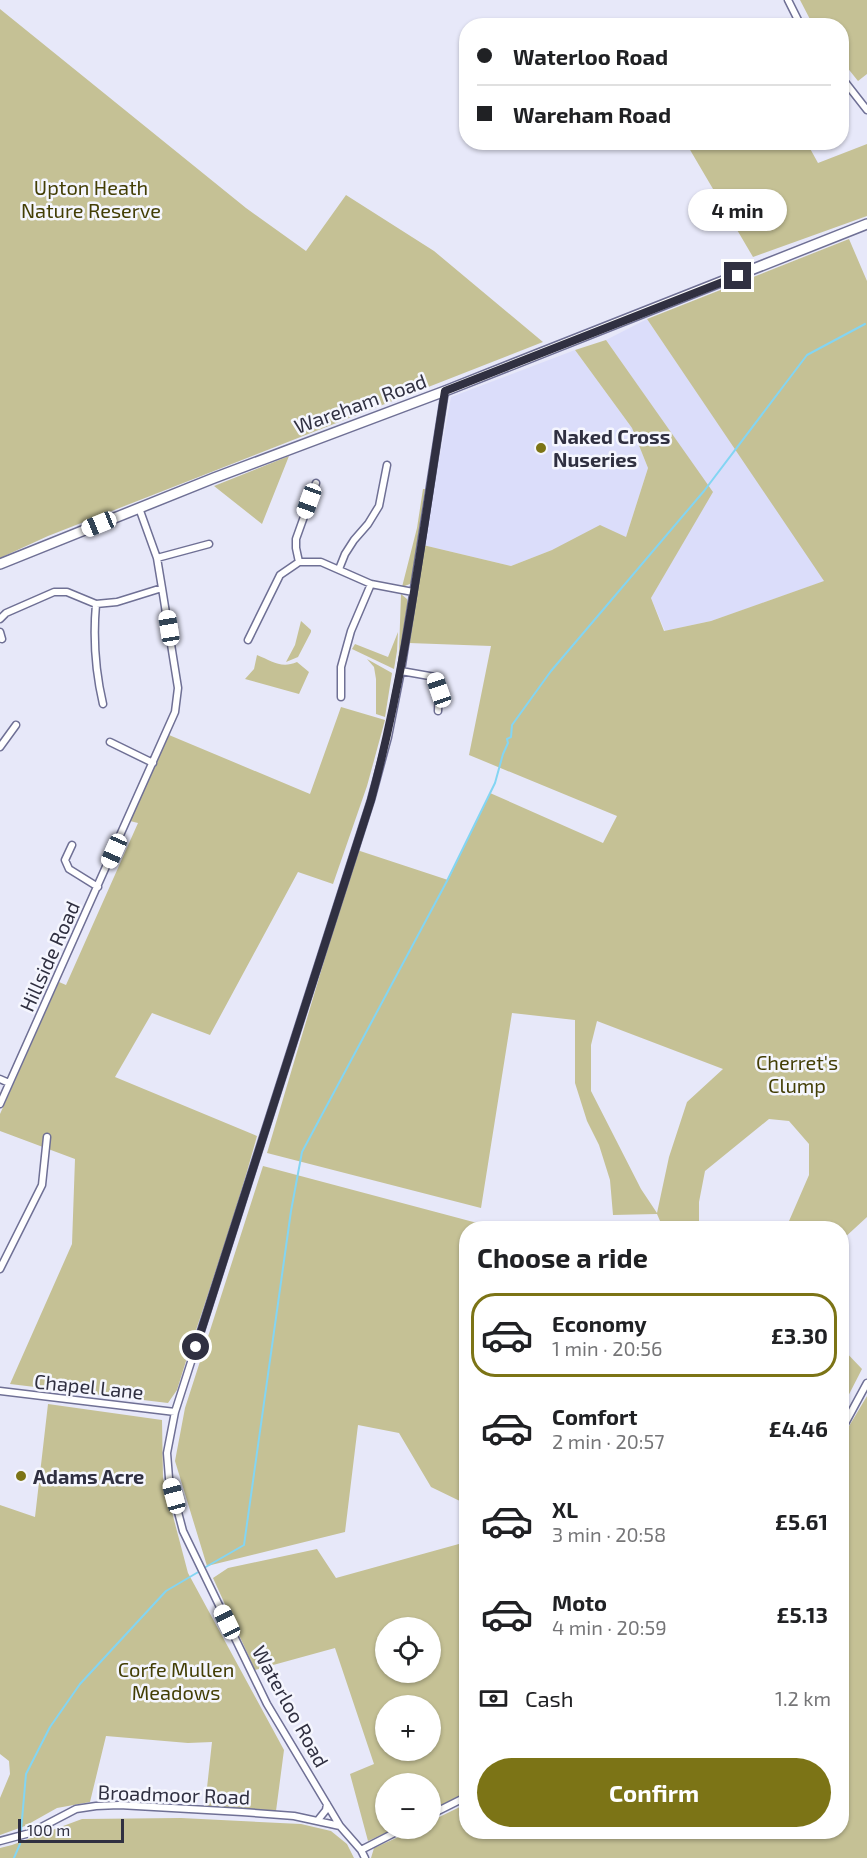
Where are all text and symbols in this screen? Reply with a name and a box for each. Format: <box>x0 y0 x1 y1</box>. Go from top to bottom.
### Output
text: Waterloo Road <box>513 43 668 69</box>
text: Wareham Road <box>513 101 671 127</box>
park label: Upton Heath Nature Reserve <box>21 175 161 222</box>
callout: 4 min <box>688 189 788 231</box>
text: 4 min <box>711 198 764 222</box>
route end <box>724 262 751 289</box>
street label: Wareham Road <box>291 368 429 438</box>
place label: Naked Cross Nuseries <box>553 424 670 471</box>
marker: Naked Cross Nuseries <box>534 441 548 455</box>
car <box>294 481 324 521</box>
car <box>79 509 119 539</box>
car <box>157 609 181 647</box>
car <box>425 670 453 710</box>
car <box>98 831 130 871</box>
street label: Hillside Road <box>14 897 84 1015</box>
park label: Cherret's Clump <box>756 1050 838 1097</box>
text: Choose a ride <box>477 1241 648 1273</box>
icon: car <box>480 1308 534 1362</box>
text: Economy <box>552 1310 647 1336</box>
text: £3.30 <box>771 1322 828 1348</box>
route start <box>182 1333 209 1360</box>
text: 1 min · 20:56 <box>552 1336 662 1360</box>
street label: Chapel Lane <box>33 1368 145 1404</box>
icon: car <box>480 1401 534 1455</box>
text: Comfort <box>552 1403 637 1429</box>
text: £4.46 <box>769 1415 828 1441</box>
text: 2 min · 20:57 <box>552 1429 664 1453</box>
place label: Adams Acre <box>33 1464 144 1488</box>
marker: Adams Acre <box>14 1469 28 1483</box>
car <box>161 1476 187 1516</box>
icon: car <box>480 1494 534 1548</box>
text: XL <box>552 1496 578 1522</box>
text: £5.61 <box>775 1508 828 1534</box>
text: 3 min · 20:58 <box>552 1522 666 1546</box>
icon: car <box>480 1587 534 1641</box>
text: Moto <box>552 1589 607 1615</box>
text: £5.13 <box>777 1601 828 1627</box>
car <box>211 1602 243 1642</box>
text: 4 min · 20:59 <box>552 1615 667 1639</box>
map controls <box>375 1617 441 1839</box>
button: locate <box>375 1617 441 1683</box>
street label: Waterloo Road <box>248 1641 334 1771</box>
park label: Corfe Mullen Meadows <box>118 1657 234 1704</box>
icon: cash <box>477 1682 510 1715</box>
text: Cash <box>525 1685 574 1711</box>
text: 1.2 km <box>775 1686 831 1710</box>
button: + <box>375 1695 441 1761</box>
button: Confirm <box>477 1758 831 1827</box>
button: − <box>375 1773 441 1839</box>
street label: Broadmoor Road <box>97 1779 251 1809</box>
scale bar <box>18 1816 124 1844</box>
text: 100 m <box>27 1820 70 1839</box>

